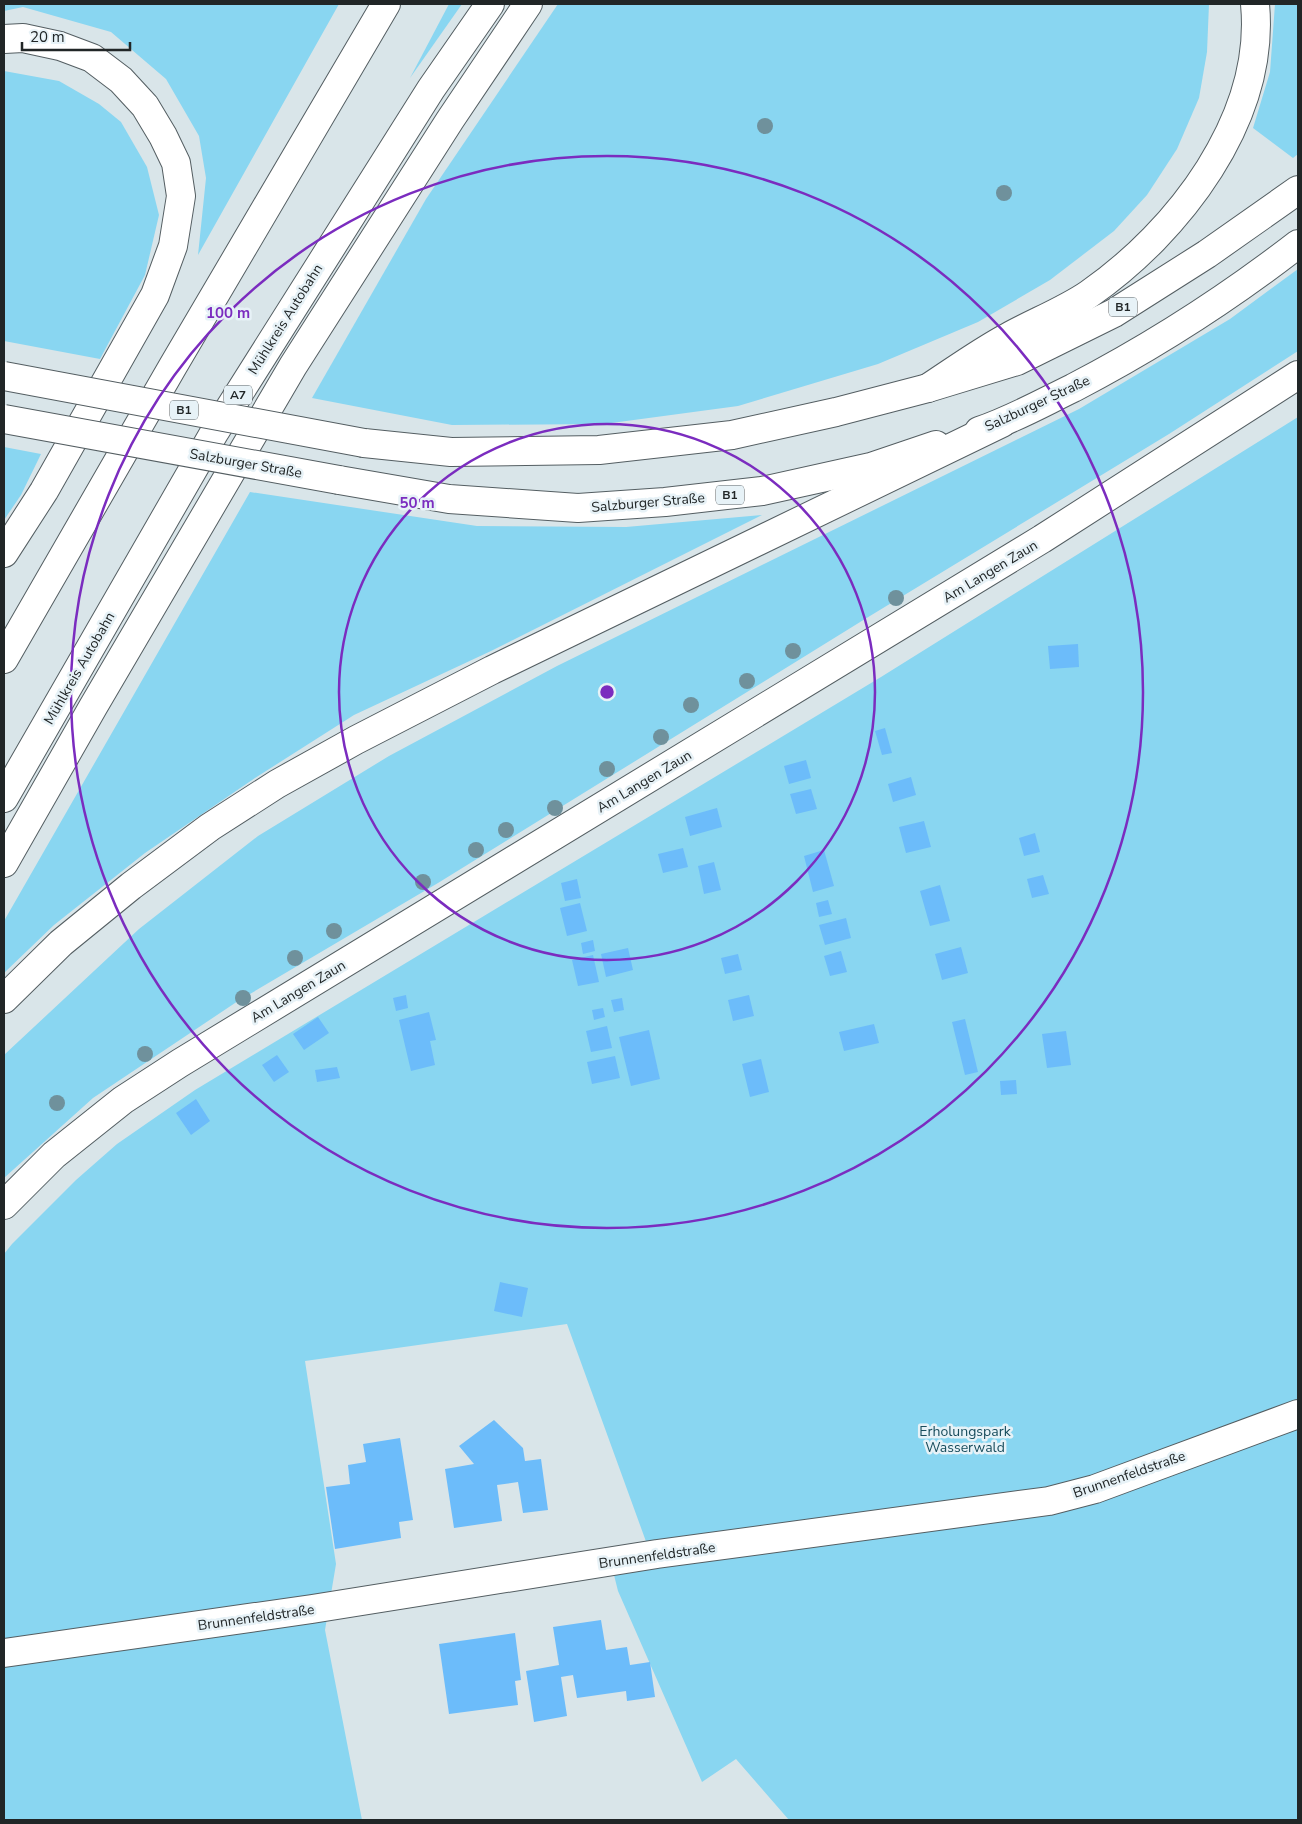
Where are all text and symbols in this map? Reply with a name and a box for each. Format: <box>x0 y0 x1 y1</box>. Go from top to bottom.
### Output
scale bar <box>22 20 130 52</box>
text: 20 m <box>30 27 65 47</box>
street label: Mühlkreis Autobahn <box>244 260 327 378</box>
road number: B1 <box>1109 298 1137 316</box>
text: 100 m <box>206 303 250 323</box>
street label: Salzburger Straße <box>982 371 1093 436</box>
road number: A7 <box>224 386 252 404</box>
road number: B1 <box>170 400 198 420</box>
street label: Salzburger Straße <box>188 444 304 483</box>
road number: B1 <box>716 486 744 504</box>
street label: Salzburger Straße <box>591 488 706 517</box>
text: 50 m <box>399 493 435 513</box>
street label: Am Langen Zaun <box>939 536 1041 607</box>
street label: Mühlkreis Autobahn <box>39 608 119 728</box>
centre of rings <box>598 683 616 701</box>
street label: Am Langen Zaun <box>593 746 695 817</box>
street label: Am Langen Zaun <box>247 956 349 1027</box>
park label: Erholungspark Wasserwald <box>919 1422 1012 1457</box>
street label: Brunnenfeldstraße <box>1070 1446 1188 1503</box>
street label: Brunnenfeldstraße <box>597 1538 717 1573</box>
street label: Brunnenfeldstraße <box>196 1600 316 1635</box>

